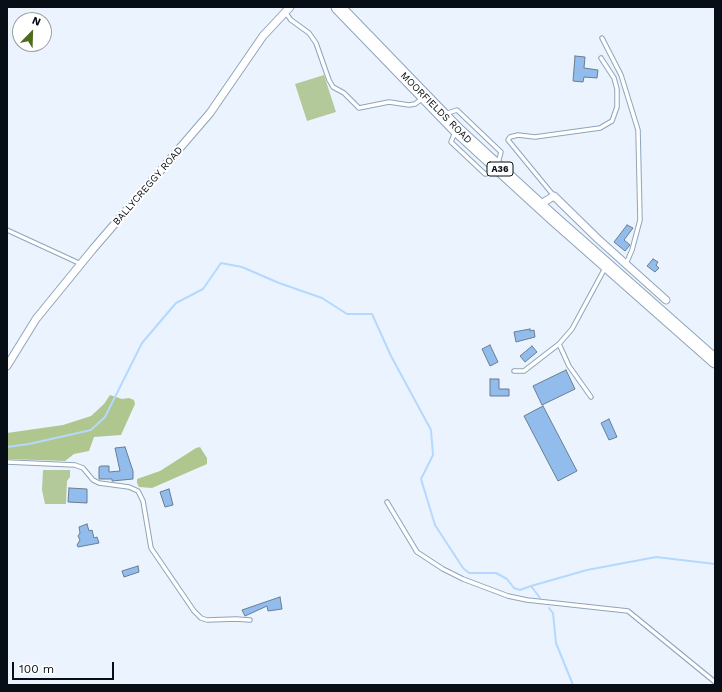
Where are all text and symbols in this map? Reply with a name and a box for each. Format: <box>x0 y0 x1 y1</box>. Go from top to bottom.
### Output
north arrow <box>12 12 52 52</box>
text: N <box>30 14 43 29</box>
street label: MOORFIELDS ROAD <box>398 70 474 146</box>
street label: BALLYCREGGY ROAD <box>111 144 185 228</box>
road number: A36 <box>487 162 513 176</box>
scale bar <box>14 654 116 680</box>
text: 100 m <box>19 662 54 676</box>

